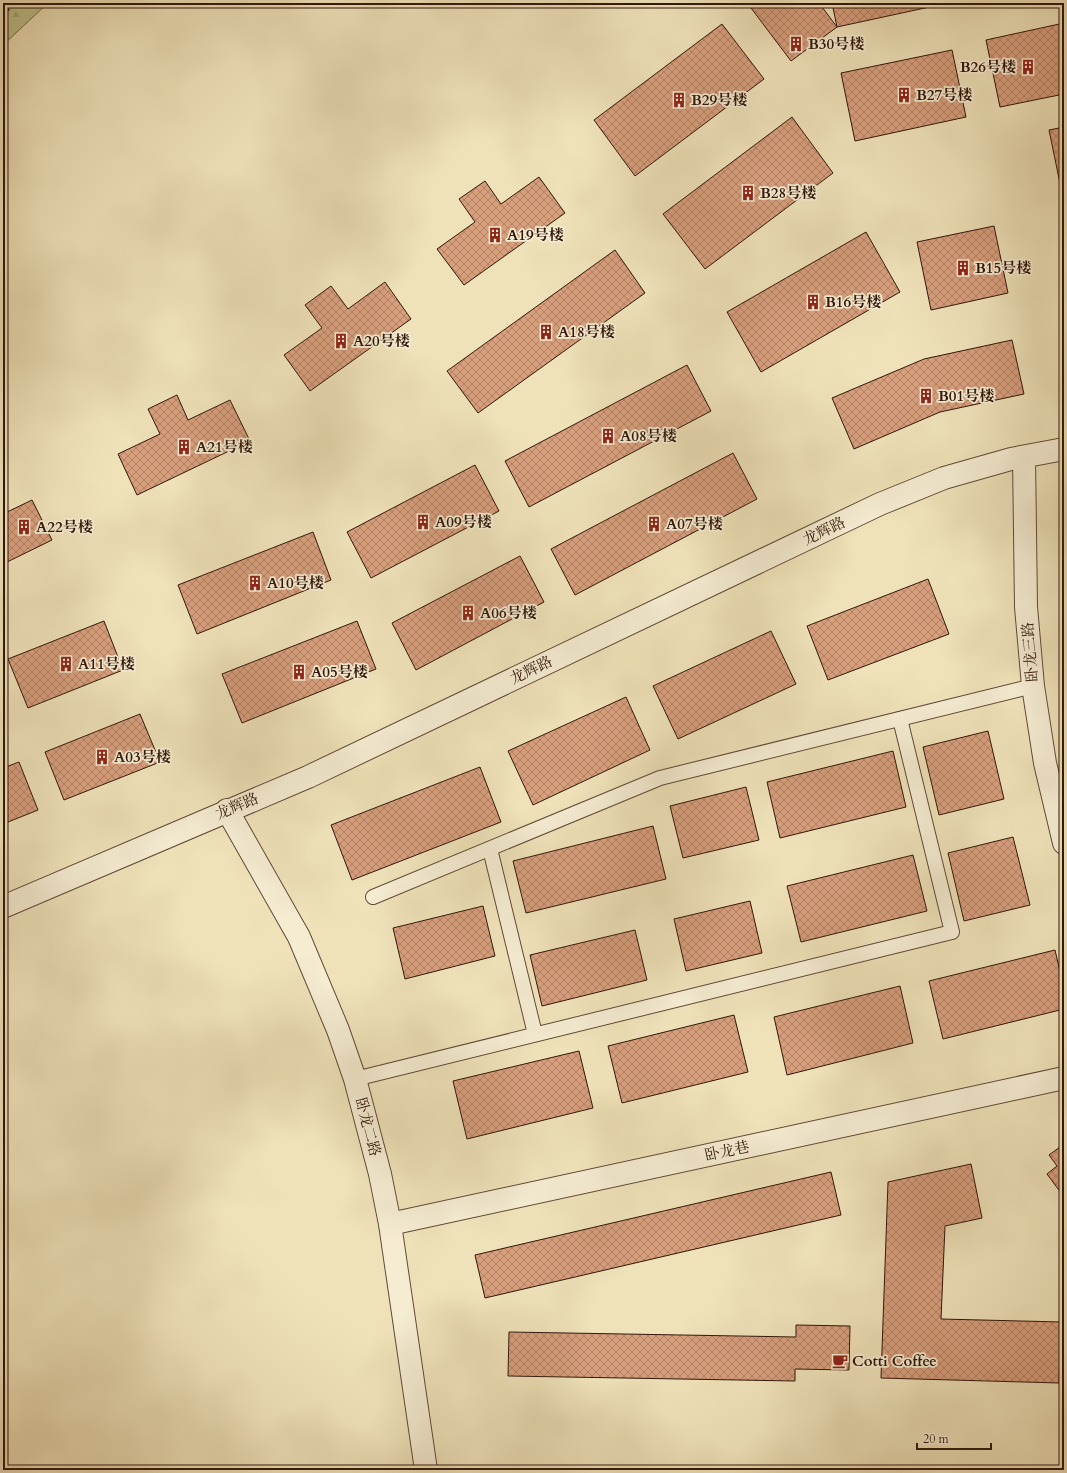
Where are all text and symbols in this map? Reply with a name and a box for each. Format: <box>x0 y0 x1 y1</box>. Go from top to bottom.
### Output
place label: B30号楼 <box>808 34 864 54</box>
building icon: B30号楼 <box>787 35 805 53</box>
place label: B26号楼 <box>960 57 1016 77</box>
building icon: B26号楼 <box>1019 58 1037 76</box>
place label: B27号楼 <box>916 85 972 105</box>
building icon: B27号楼 <box>895 86 913 104</box>
place label: B29号楼 <box>691 90 747 110</box>
building icon: B29号楼 <box>670 91 688 109</box>
place label: B28号楼 <box>760 183 816 203</box>
building icon: B28号楼 <box>739 184 757 202</box>
place label: A19号楼 <box>507 225 564 245</box>
building icon: A19号楼 <box>486 226 504 244</box>
place label: B15号楼 <box>975 258 1031 278</box>
building icon: B15号楼 <box>954 259 972 277</box>
place label: B16号楼 <box>825 292 881 312</box>
building icon: B16号楼 <box>804 293 822 311</box>
place label: A18号楼 <box>558 322 615 342</box>
building icon: A18号楼 <box>537 323 555 341</box>
place label: A20号楼 <box>353 331 410 351</box>
building icon: A20号楼 <box>332 332 350 350</box>
place label: B01号楼 <box>938 386 994 406</box>
building icon: B01号楼 <box>917 387 935 405</box>
place label: A08号楼 <box>620 426 677 446</box>
building icon: A08号楼 <box>599 427 617 445</box>
place label: A21号楼 <box>196 437 253 457</box>
building icon: A21号楼 <box>175 438 193 456</box>
place label: A09号楼 <box>435 512 492 532</box>
street label: 龙辉路 <box>799 512 849 550</box>
building icon: A09号楼 <box>414 513 432 531</box>
place label: A07号楼 <box>666 514 723 534</box>
building icon: A07号楼 <box>645 515 663 533</box>
place label: A22号楼 <box>36 517 93 537</box>
building icon: A22号楼 <box>15 518 33 536</box>
place label: A10号楼 <box>267 573 324 593</box>
building icon: A10号楼 <box>246 574 264 592</box>
place label: A06号楼 <box>480 603 537 623</box>
building icon: A06号楼 <box>459 604 477 622</box>
street label: 卧龙三路 <box>1017 621 1043 683</box>
street label: 龙辉路 <box>506 651 556 689</box>
place label: A11号楼 <box>78 654 135 674</box>
building icon: A11号楼 <box>57 655 75 673</box>
place label: A05号楼 <box>311 662 368 682</box>
building icon: A05号楼 <box>290 663 308 681</box>
place label: A03号楼 <box>114 747 171 767</box>
building icon: A03号楼 <box>93 748 111 766</box>
street label: 龙辉路 <box>212 788 262 824</box>
street label: 卧龙二路 <box>351 1095 385 1159</box>
street label: 卧龙巷 <box>703 1137 751 1165</box>
place label: Cotti Coffee <box>852 1351 937 1371</box>
cafe icon: Cotti Coffee <box>831 1352 849 1370</box>
scale bar <box>917 1425 991 1451</box>
text: 20 m <box>923 1431 950 1447</box>

